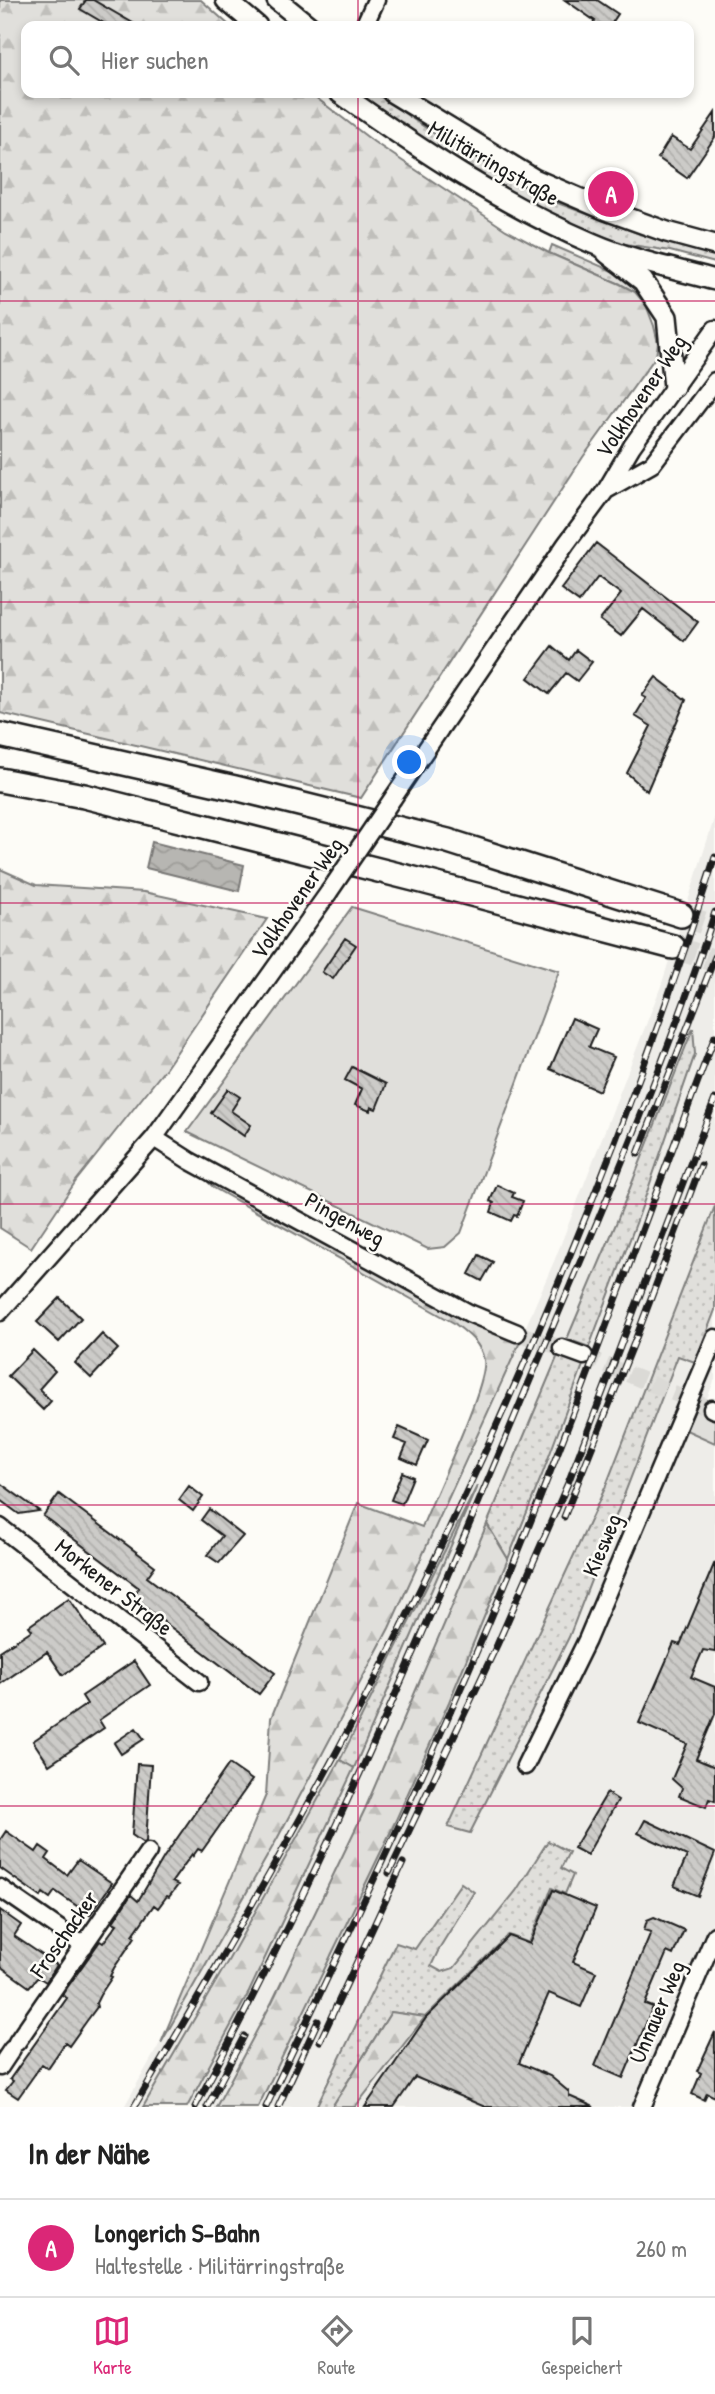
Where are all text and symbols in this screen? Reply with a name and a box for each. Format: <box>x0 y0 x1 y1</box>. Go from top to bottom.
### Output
search box <box>21 21 694 98</box>
icon: search <box>45 41 83 79</box>
text: Hier suchen <box>101 42 209 77</box>
street label: Militärringstraße <box>423 113 565 213</box>
pin: A <box>588 168 634 220</box>
street label: Volkhovener Weg <box>588 328 693 463</box>
your location <box>392 745 426 779</box>
street label: Volkhovener Weg <box>243 830 350 965</box>
street label: Pingenweg <box>300 1184 391 1253</box>
street label: Kiesweg <box>575 1509 629 1581</box>
street label: Morkener Straße <box>49 1531 180 1642</box>
street label: Froschacker <box>22 1884 105 1984</box>
street label: Unnauer Weg <box>621 1956 692 2068</box>
text: In der Nähe <box>28 2133 150 2173</box>
text: Longerich S-Bahn <box>95 2215 260 2250</box>
text: A <box>45 2233 57 2264</box>
text: 260 m <box>636 2233 687 2264</box>
text: Haltestelle · Militärringstraße <box>95 2250 345 2281</box>
tab: Karte <box>93 2312 132 2380</box>
tab: Route <box>318 2312 356 2380</box>
tab: Gespeichert <box>541 2312 622 2380</box>

